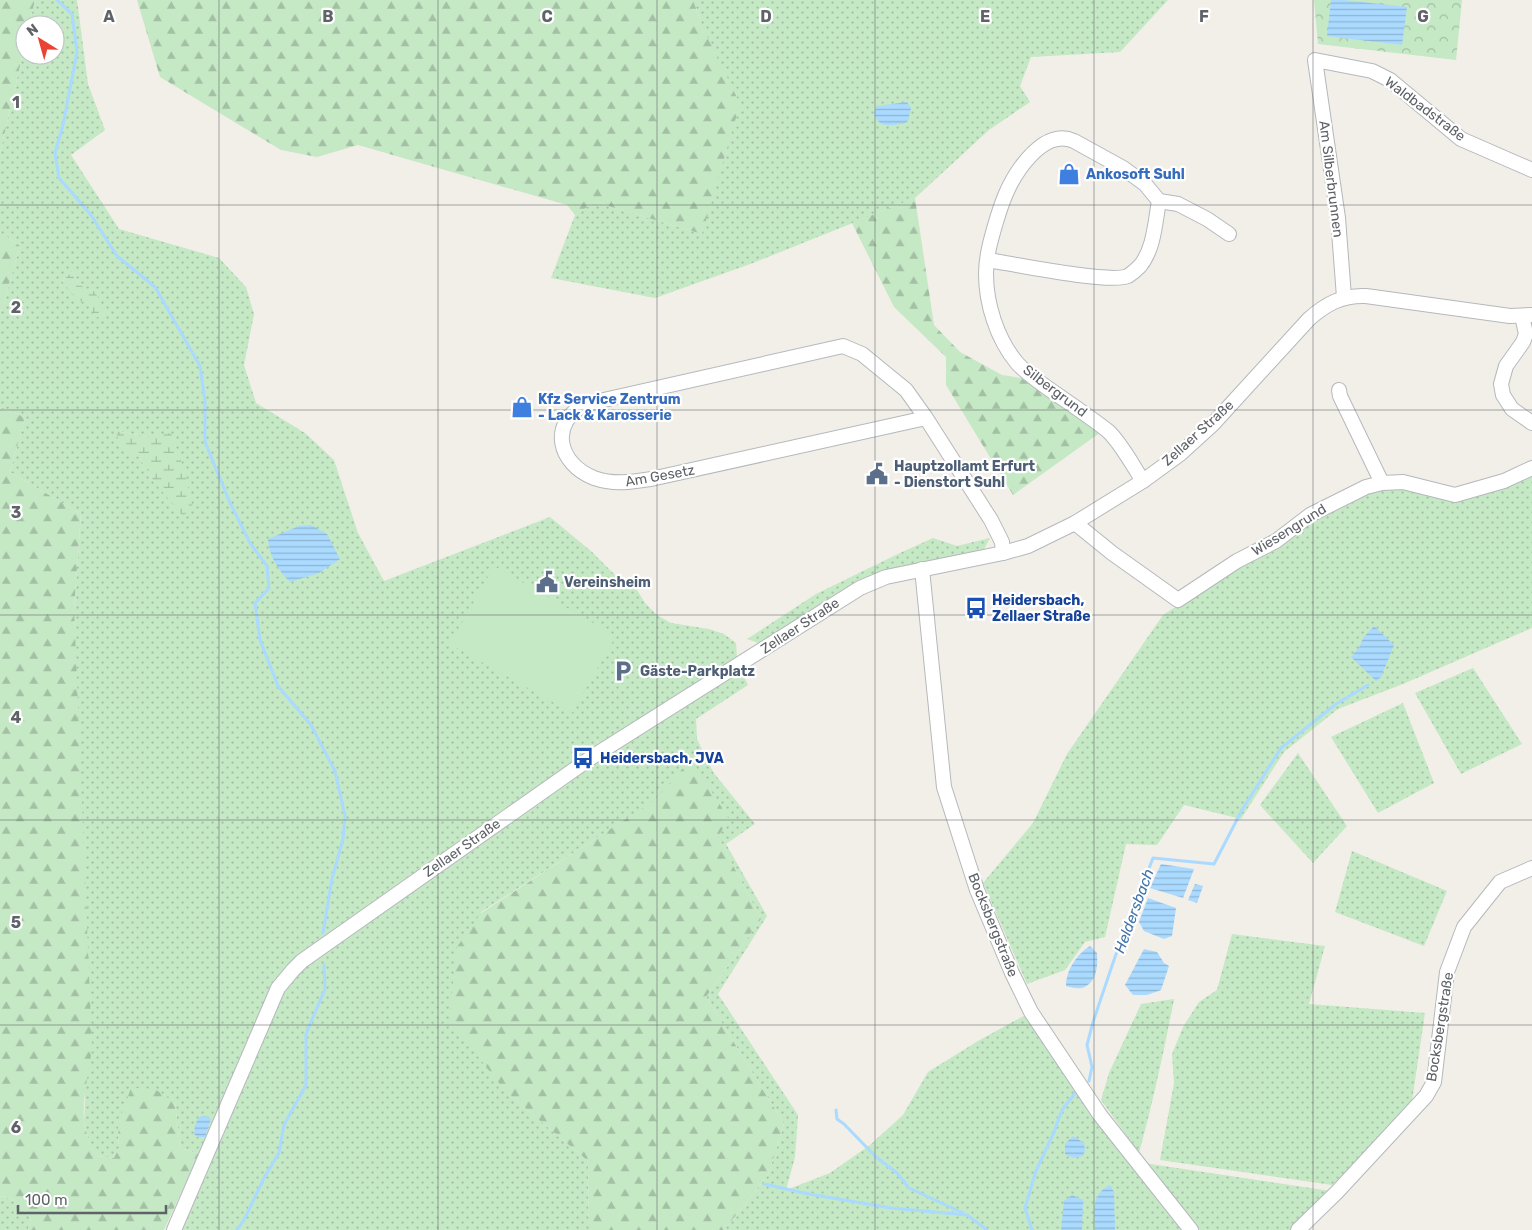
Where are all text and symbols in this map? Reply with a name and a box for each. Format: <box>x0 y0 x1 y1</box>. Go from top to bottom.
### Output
text: A <box>103 7 115 26</box>
text: B <box>322 7 334 26</box>
text: C <box>541 7 553 26</box>
text: D <box>760 7 772 26</box>
text: E <box>980 7 990 26</box>
text: F <box>1199 7 1209 26</box>
text: G <box>1417 7 1429 26</box>
north arrow <box>15 15 65 65</box>
text: N <box>23 20 42 40</box>
street label: Waldbadstraße <box>1381 73 1469 145</box>
text: 1 <box>12 93 20 112</box>
street label: Am Silberbrunnen <box>1315 120 1347 238</box>
shop icon: Ankosoft Suhl <box>1056 161 1082 187</box>
place label: Ankosoft Suhl <box>1086 166 1185 183</box>
text: 2 <box>11 298 21 317</box>
street label: Silbergrund <box>1020 361 1090 421</box>
place label: Kfz Service Zentrum - Lack & Karosserie <box>538 391 681 424</box>
shop icon: Kfz Service Zentrum - Lack & Karosserie <box>509 394 535 420</box>
street label: Zellaer Straße <box>1159 396 1237 469</box>
place label: Hauptzollamt Erfurt - Dienstort Suhl <box>894 458 1036 491</box>
public building icon: Hauptzollamt Erfurt - Dienstort Suhl <box>864 461 890 487</box>
street label: Am Gesetz <box>624 462 696 490</box>
street label: Wiesengrund <box>1249 500 1329 560</box>
text: 3 <box>11 503 21 522</box>
public building icon: Vereinsheim <box>534 569 560 595</box>
place label: Vereinsheim <box>564 574 651 591</box>
place label: Heidersbach, Zellaer Straße <box>992 592 1091 625</box>
street label: Zellaer Straße <box>758 594 843 658</box>
bus stop icon: Heidersbach, Zellaer Straße <box>963 595 989 621</box>
parking icon: Gäste-Parkplatz <box>610 658 636 684</box>
place label: Gäste-Parkplatz <box>640 663 755 680</box>
text: 4 <box>11 708 22 727</box>
bus stop icon: Heidersbach, JVA <box>570 745 596 771</box>
place label: Heidersbach, JVA <box>600 750 724 767</box>
street label: Zellaer Straße <box>420 815 504 881</box>
water label: Heldersbach <box>1110 866 1158 956</box>
street label: Bocksbergstraße <box>964 871 1022 980</box>
text: 5 <box>11 913 21 932</box>
street label: Bocksbergstraße <box>1423 971 1457 1083</box>
text: 6 <box>11 1118 21 1137</box>
scale bar <box>18 1182 165 1214</box>
text: 100 m <box>25 1191 67 1209</box>

